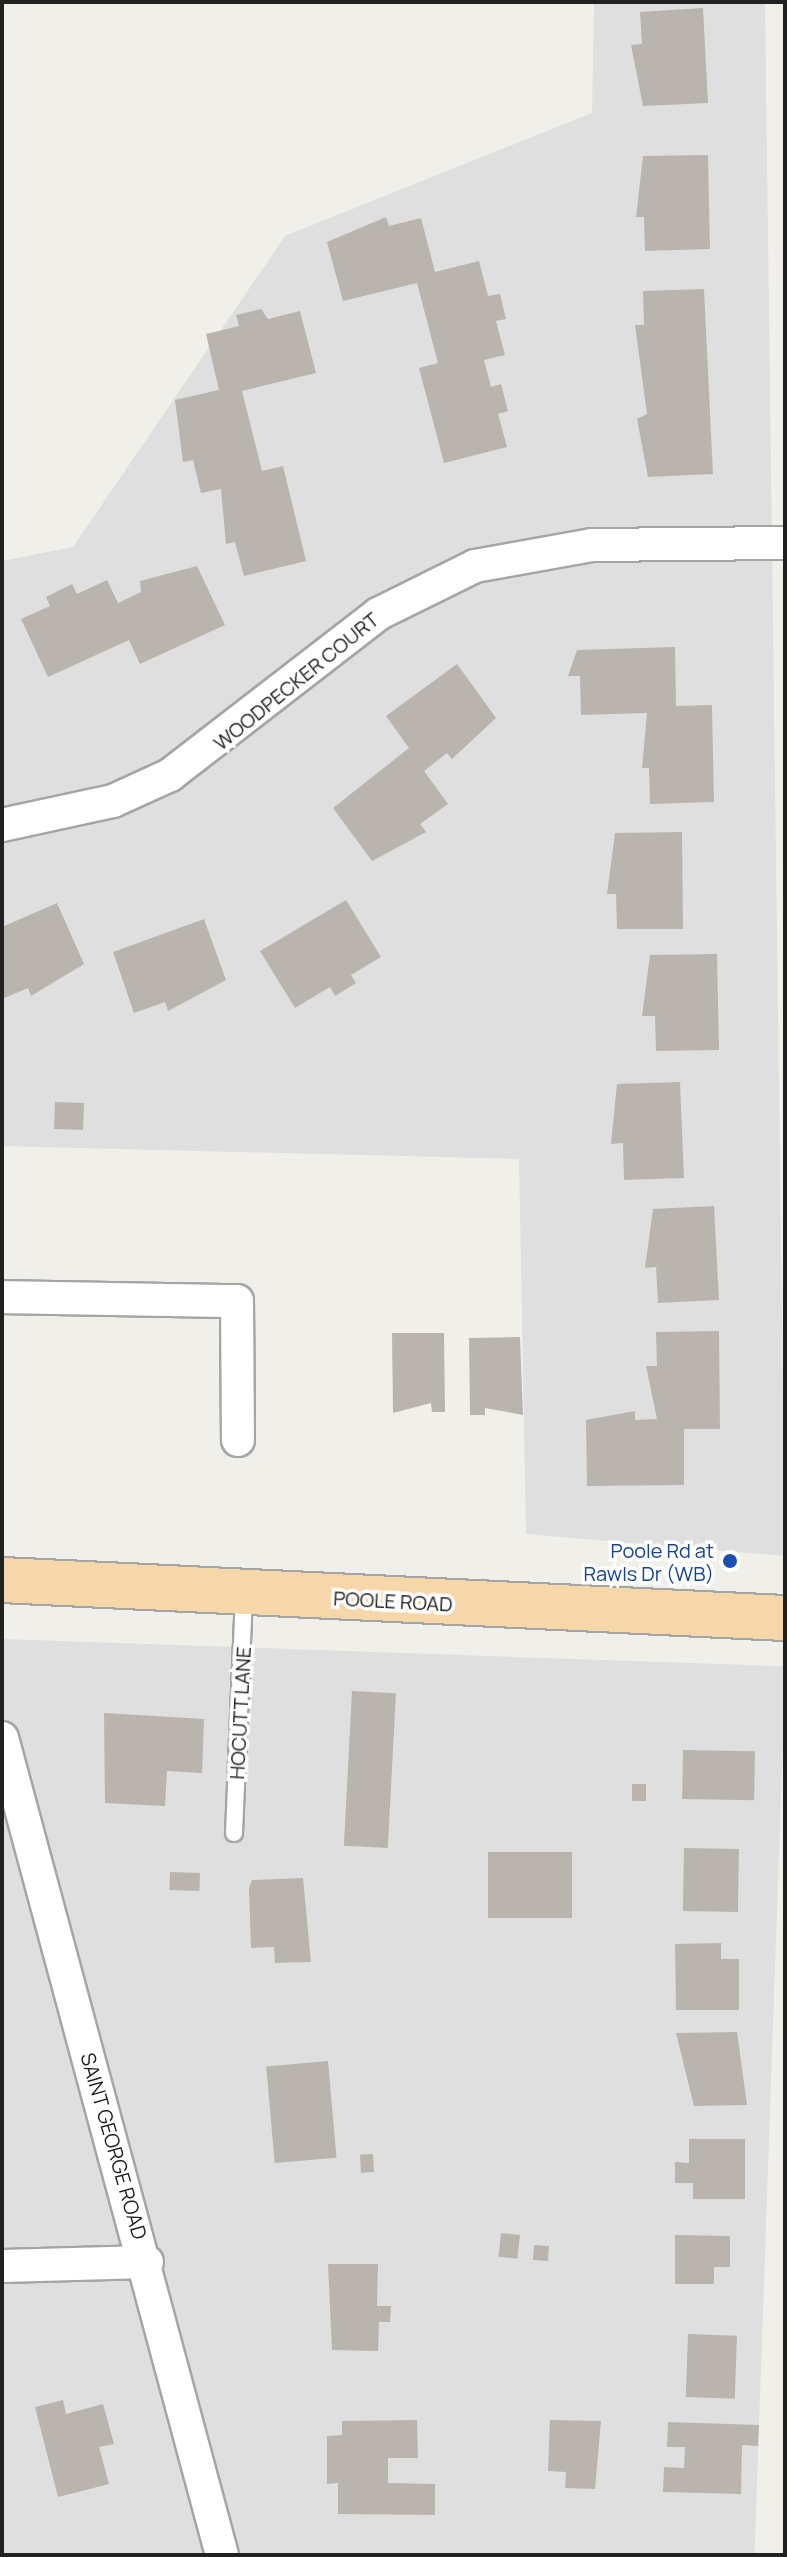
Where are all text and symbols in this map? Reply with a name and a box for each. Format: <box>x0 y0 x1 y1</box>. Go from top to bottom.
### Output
street label: WOODPECKER COURT <box>209 607 383 755</box>
place label: Poole Rd at Rawls Dr (WB) <box>584 1538 714 1585</box>
marker: Poole Rd at Rawls Dr (WB) <box>721 1552 739 1570</box>
street label: POOLE ROAD <box>333 1586 453 1616</box>
street label: HOCUTT LANE <box>225 1646 255 1780</box>
street label: SAINT GEORGE ROAD <box>76 2050 152 2242</box>

